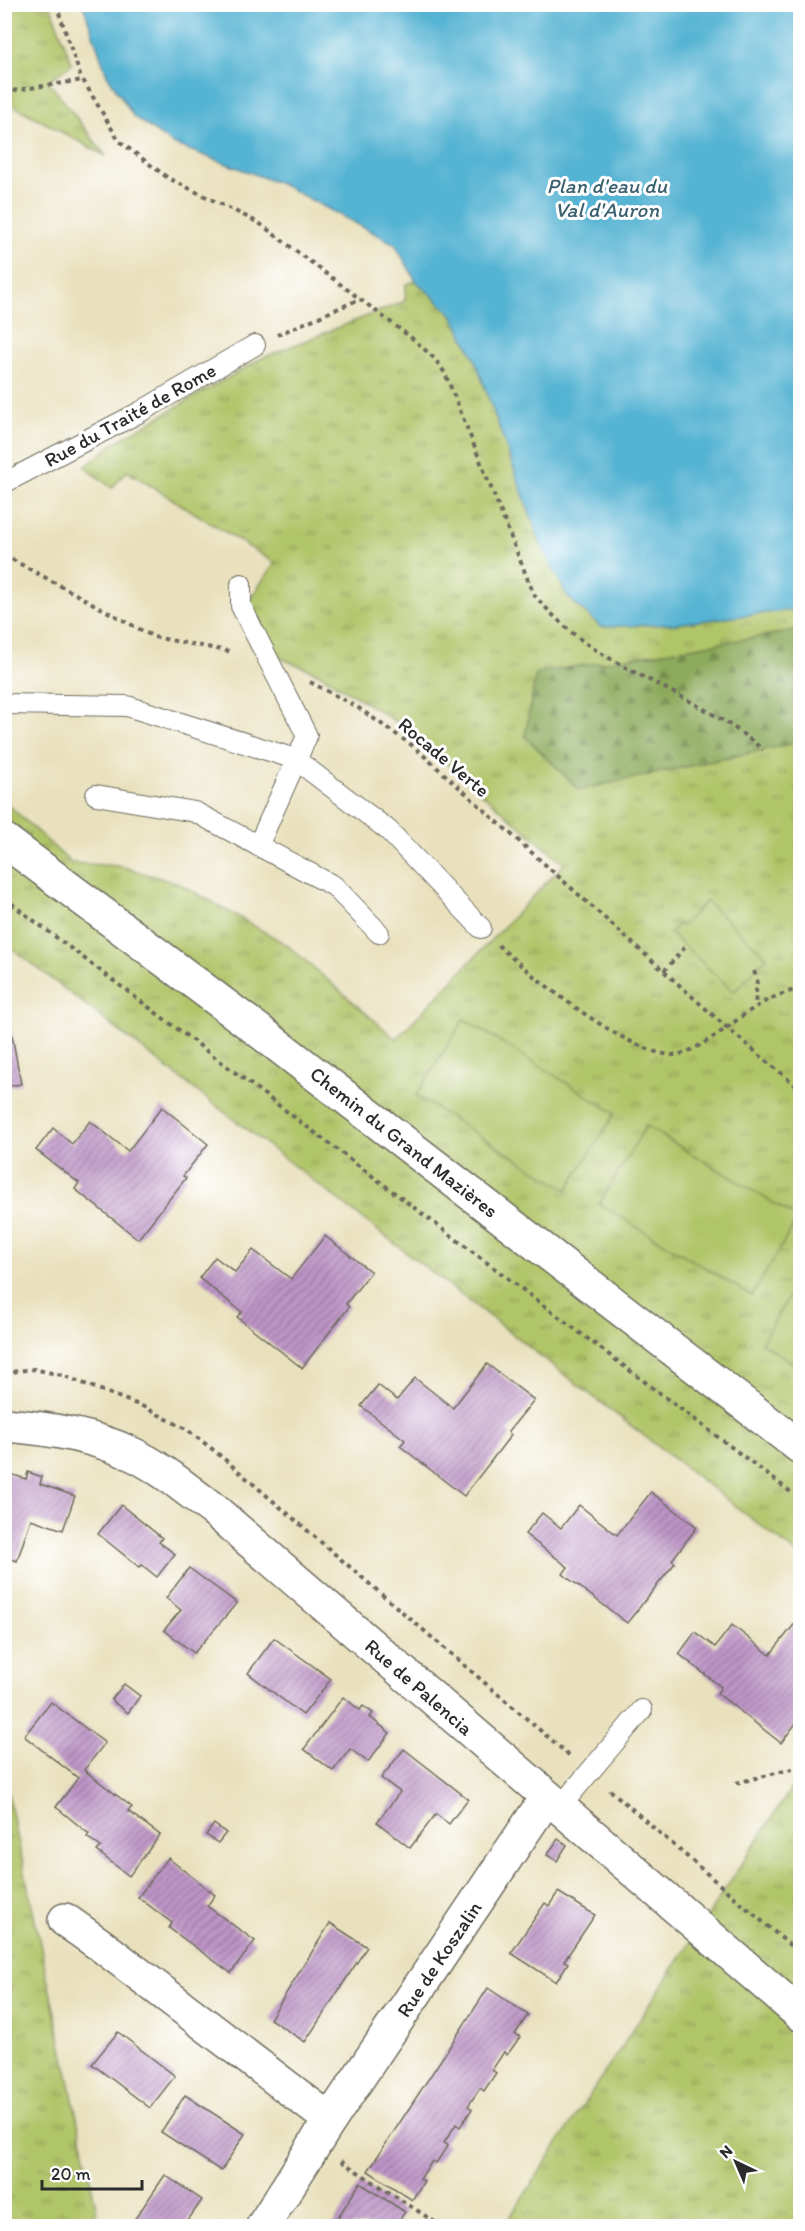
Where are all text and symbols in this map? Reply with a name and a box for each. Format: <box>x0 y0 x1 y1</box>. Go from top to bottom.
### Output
water label: Plan d'eau du Val d'Auron <box>547 173 668 222</box>
street label: Rue du Traité de Rome <box>40 358 220 472</box>
street label: Rocade Verte <box>393 712 495 802</box>
street label: Chemin du Grand Mazières <box>305 1061 503 1223</box>
street label: Rue de Palencia <box>360 1634 478 1741</box>
street label: Rue de Koszalin <box>391 1896 487 2022</box>
north arrow <box>706 2132 766 2192</box>
text: N <box>715 2141 736 2162</box>
scale bar <box>42 2153 142 2191</box>
text: 20 m <box>51 2163 91 2185</box>

